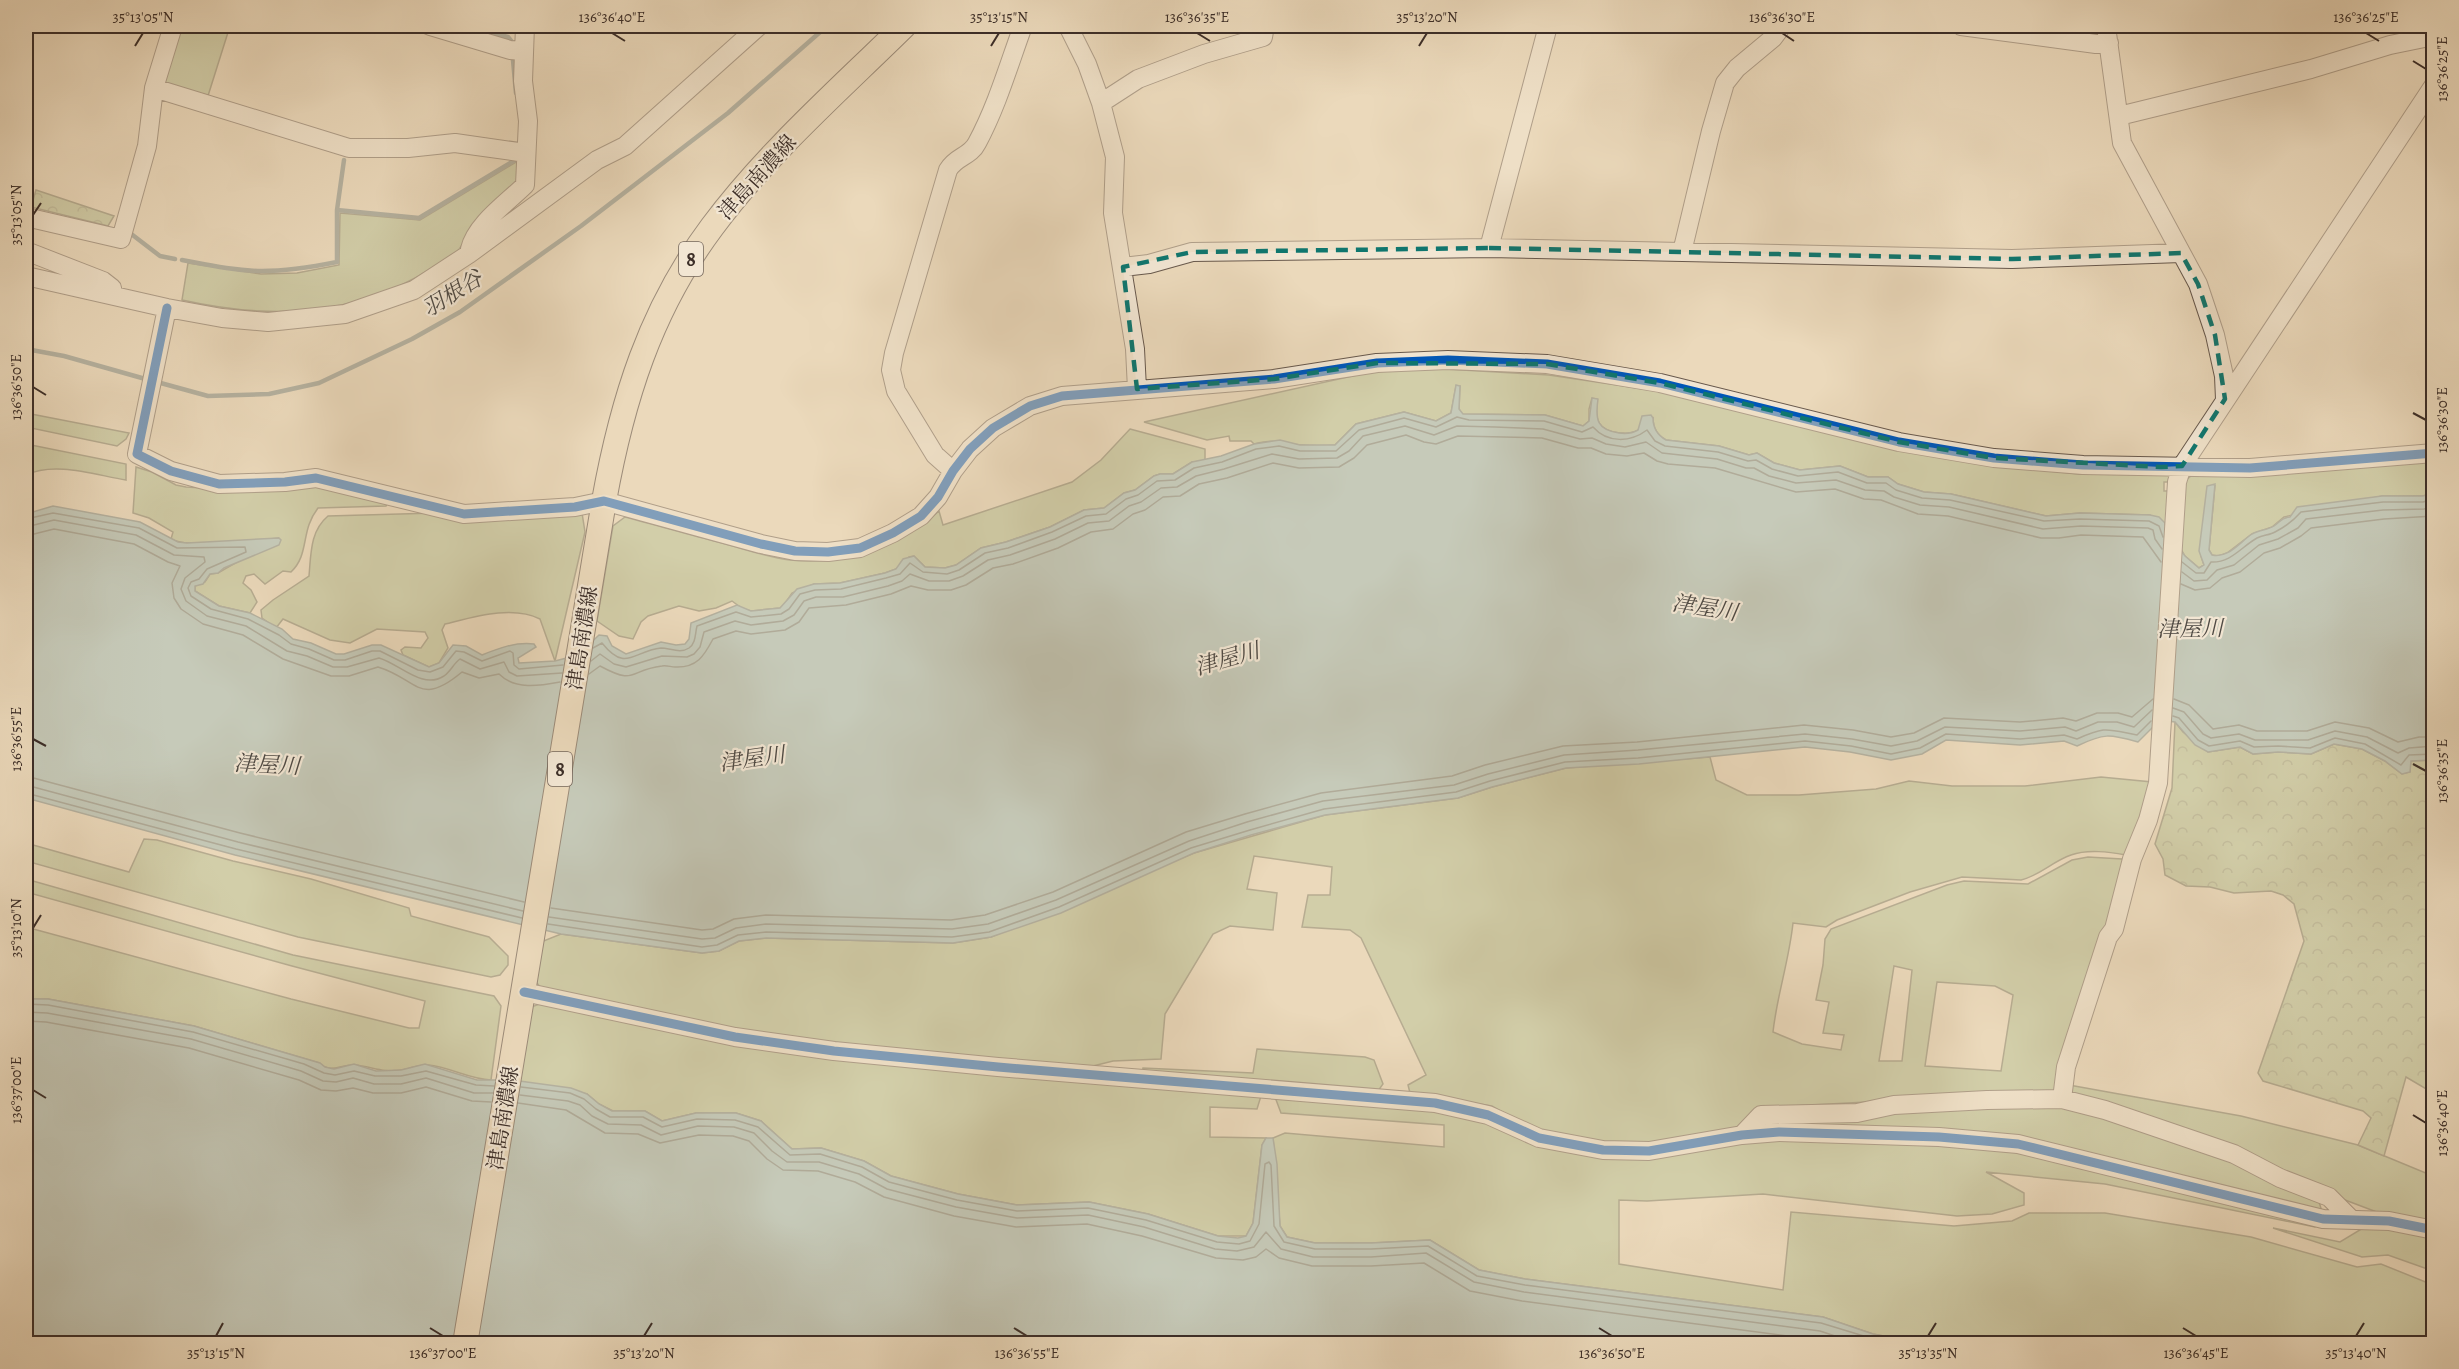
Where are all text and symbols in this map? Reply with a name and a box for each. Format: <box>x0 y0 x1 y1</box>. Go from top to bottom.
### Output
text: 35°13'05"N <box>113 7 174 27</box>
text: 136°36'40"E <box>579 7 645 27</box>
text: 35°13'15"N <box>970 7 1028 27</box>
text: 136°36'35"E <box>1165 7 1229 27</box>
text: 35°13'20"N <box>1396 7 1458 27</box>
text: 136°36'30"E <box>1749 7 1815 27</box>
text: 136°36'25"E <box>2333 7 2399 27</box>
text: 136°36'25"E <box>2432 36 2452 102</box>
street label: 津島南濃線 <box>711 129 803 225</box>
text: 35°13'05"N <box>6 184 26 245</box>
road number: 8 <box>679 242 703 276</box>
water label: 羽根谷 <box>417 263 490 324</box>
text: 136°36'50"E <box>6 354 26 420</box>
text: 136°36'30"E <box>2432 387 2452 453</box>
street label: 津島南濃線 <box>560 584 604 692</box>
water label: 津屋川 <box>1670 588 1742 628</box>
water label: 津屋川 <box>2157 613 2225 645</box>
water label: 津屋川 <box>1191 635 1265 682</box>
text: 136°36'55"E <box>6 707 26 771</box>
water label: 津屋川 <box>717 739 789 778</box>
text: 136°36'35"E <box>2432 739 2452 803</box>
water label: 津屋川 <box>233 748 303 782</box>
road number: 8 <box>548 752 572 786</box>
text: 35°13'10"N <box>6 898 26 958</box>
text: 136°37'00"E <box>6 1056 26 1124</box>
street label: 津島南濃線 <box>481 1064 525 1172</box>
text: 136°36'40"E <box>2432 1090 2452 1156</box>
text: 35°13'15"N <box>187 1343 245 1363</box>
text: 136°37'00"E <box>409 1343 477 1363</box>
text: 35°13'20"N <box>613 1343 675 1363</box>
text: 136°36'55"E <box>995 1343 1059 1363</box>
text: 136°36'50"E <box>1579 1343 1645 1363</box>
text: 35°13'35"N <box>1898 1343 1958 1363</box>
text: 136°36'45"E <box>2163 1343 2229 1363</box>
text: 35°13'40"N <box>2325 1343 2387 1363</box>

